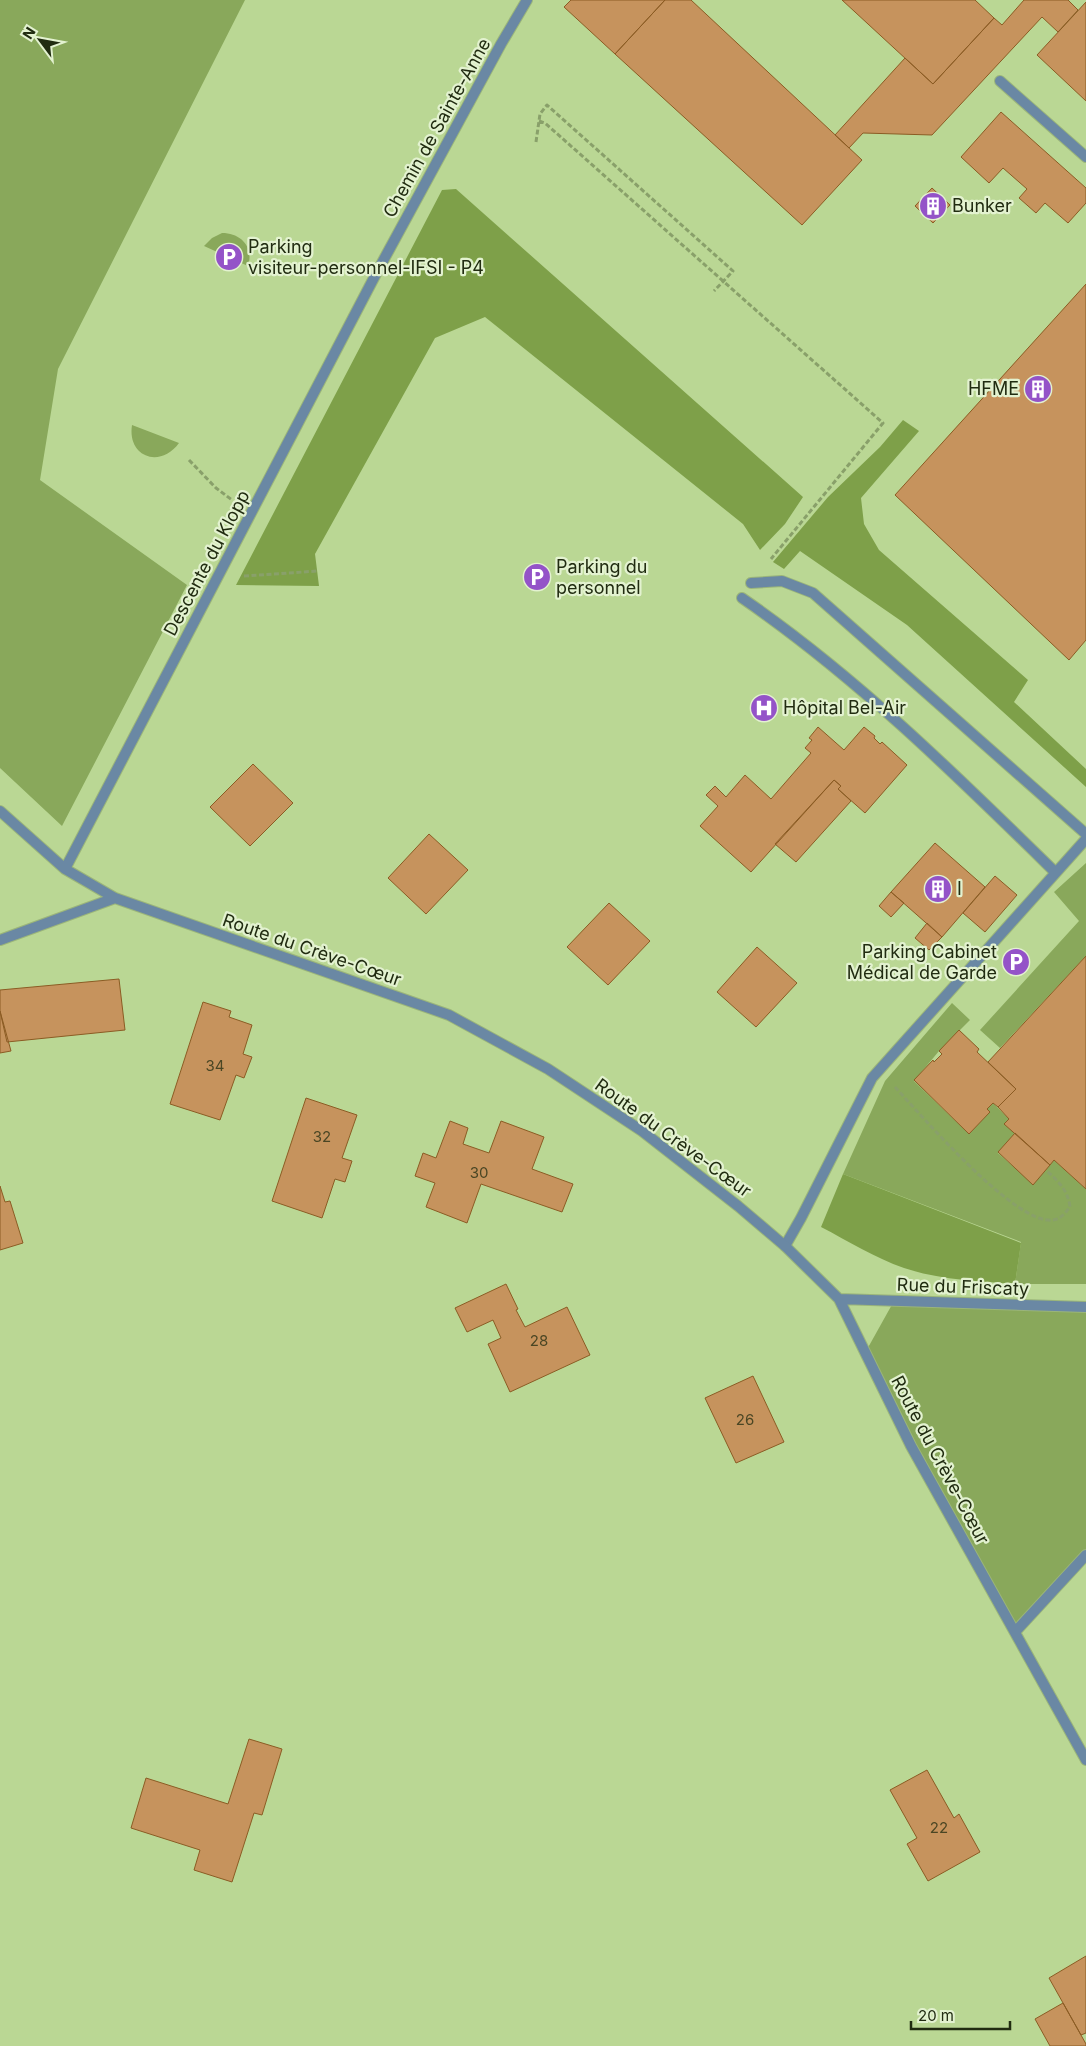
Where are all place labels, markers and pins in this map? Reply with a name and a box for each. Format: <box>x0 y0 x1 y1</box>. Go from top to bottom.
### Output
building icon: Bunker <box>918 191 948 221</box>
place label: Bunker <box>952 195 1012 216</box>
place label: Parking visiteur-personnel-IFSI - P4 <box>248 236 484 278</box>
parking icon: Parking visiteur-personnel-IFSI - P4 <box>214 242 244 272</box>
building icon: HFME <box>1023 374 1053 404</box>
place label: HFME <box>968 378 1019 399</box>
place label: Parking du personnel <box>556 556 647 598</box>
parking icon: Parking du personnel <box>522 562 552 592</box>
hospital icon: Hôpital Bel-Air <box>749 693 779 723</box>
place label: Hôpital Bel-Air <box>783 697 906 718</box>
building icon: I <box>923 874 953 904</box>
place label: I <box>957 878 962 899</box>
place label: Parking Cabinet Médical de Garde <box>847 941 997 983</box>
parking icon: Parking Cabinet Médical de Garde <box>1001 947 1031 977</box>

